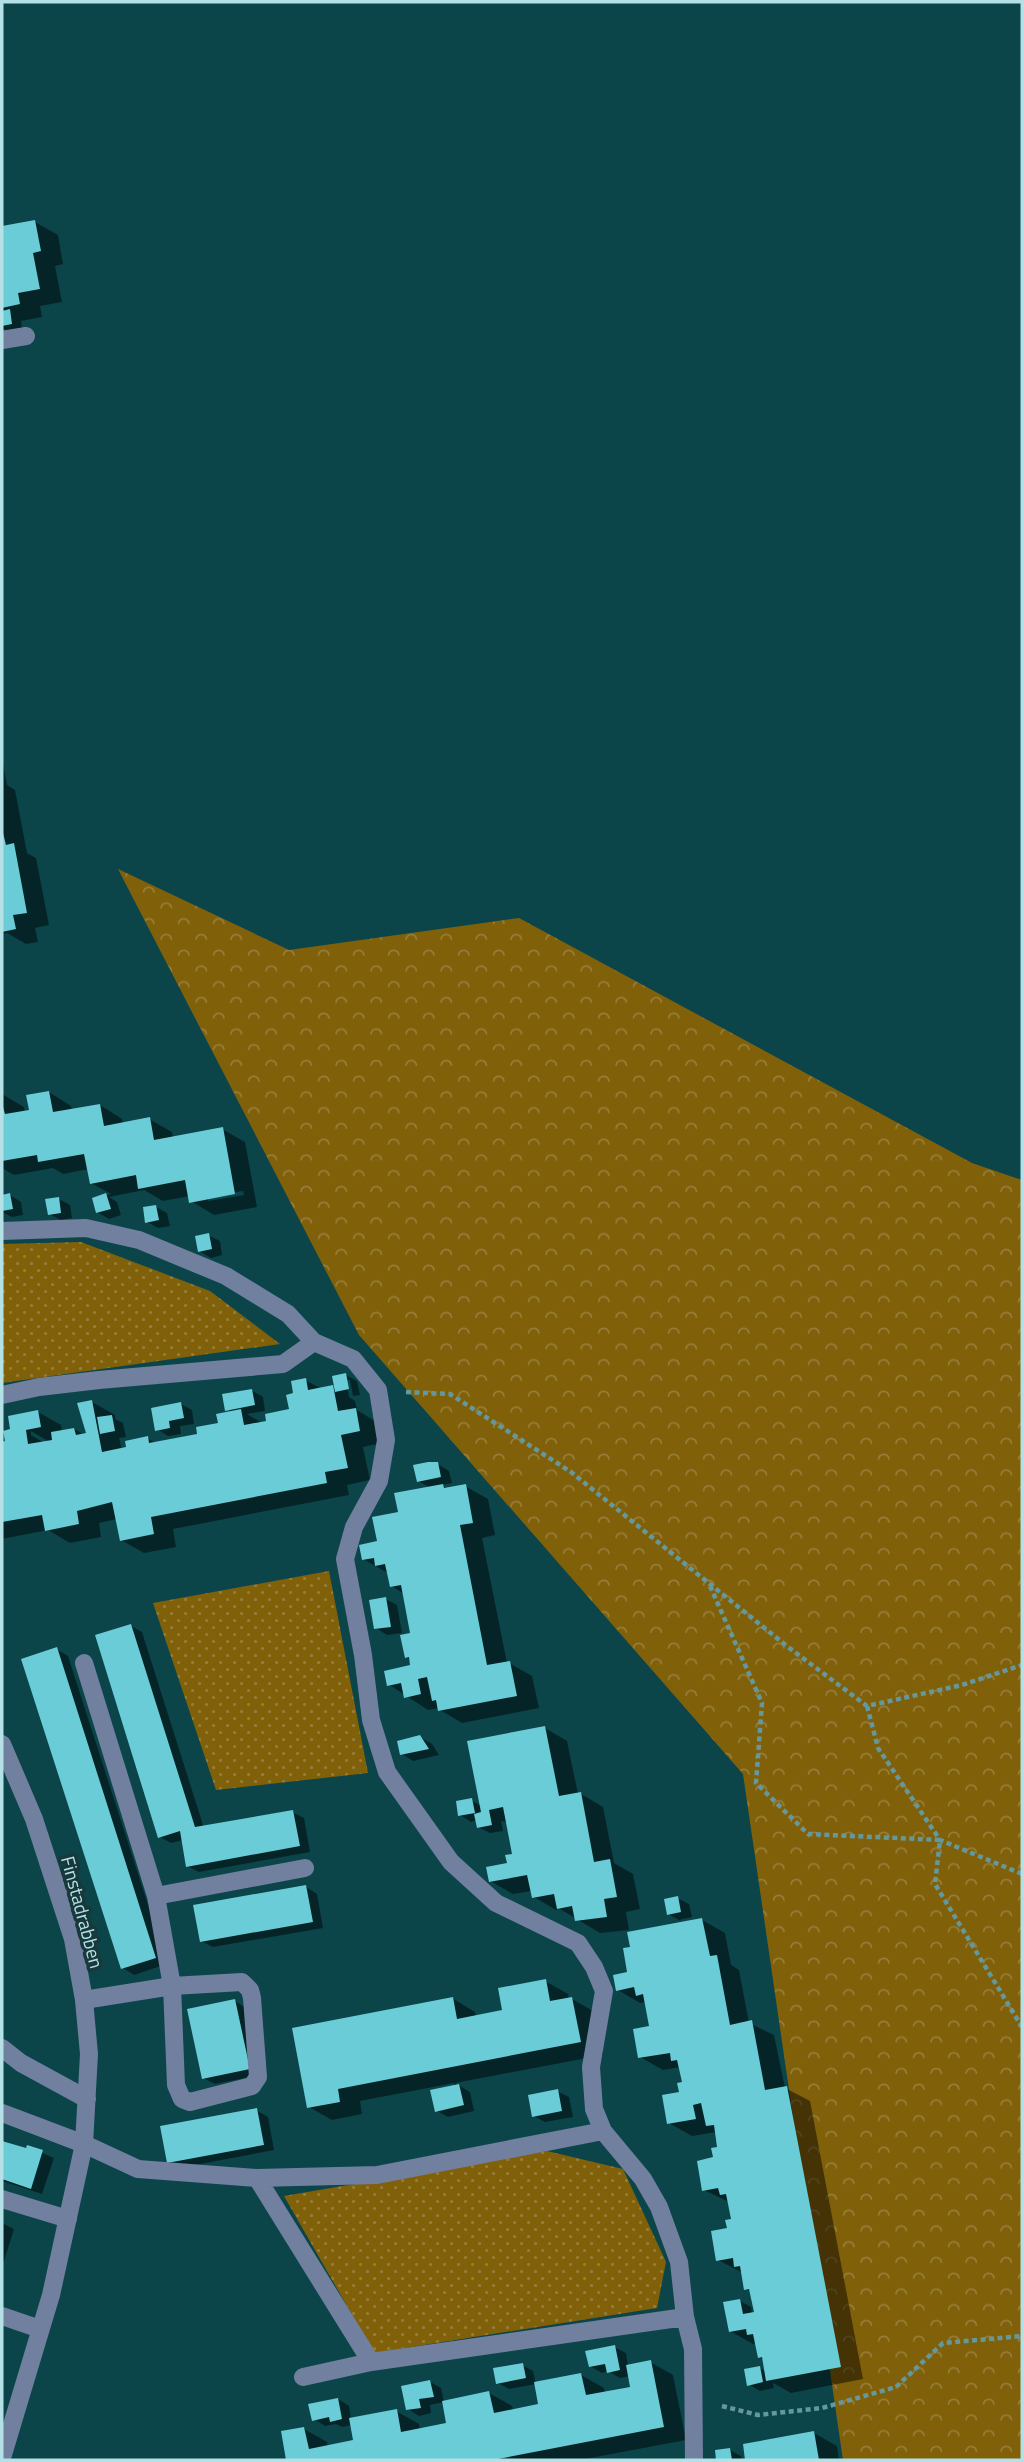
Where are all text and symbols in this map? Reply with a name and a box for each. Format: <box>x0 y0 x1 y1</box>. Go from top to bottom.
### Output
street label: Finstadrabben <box>54 1853 112 1971</box>

